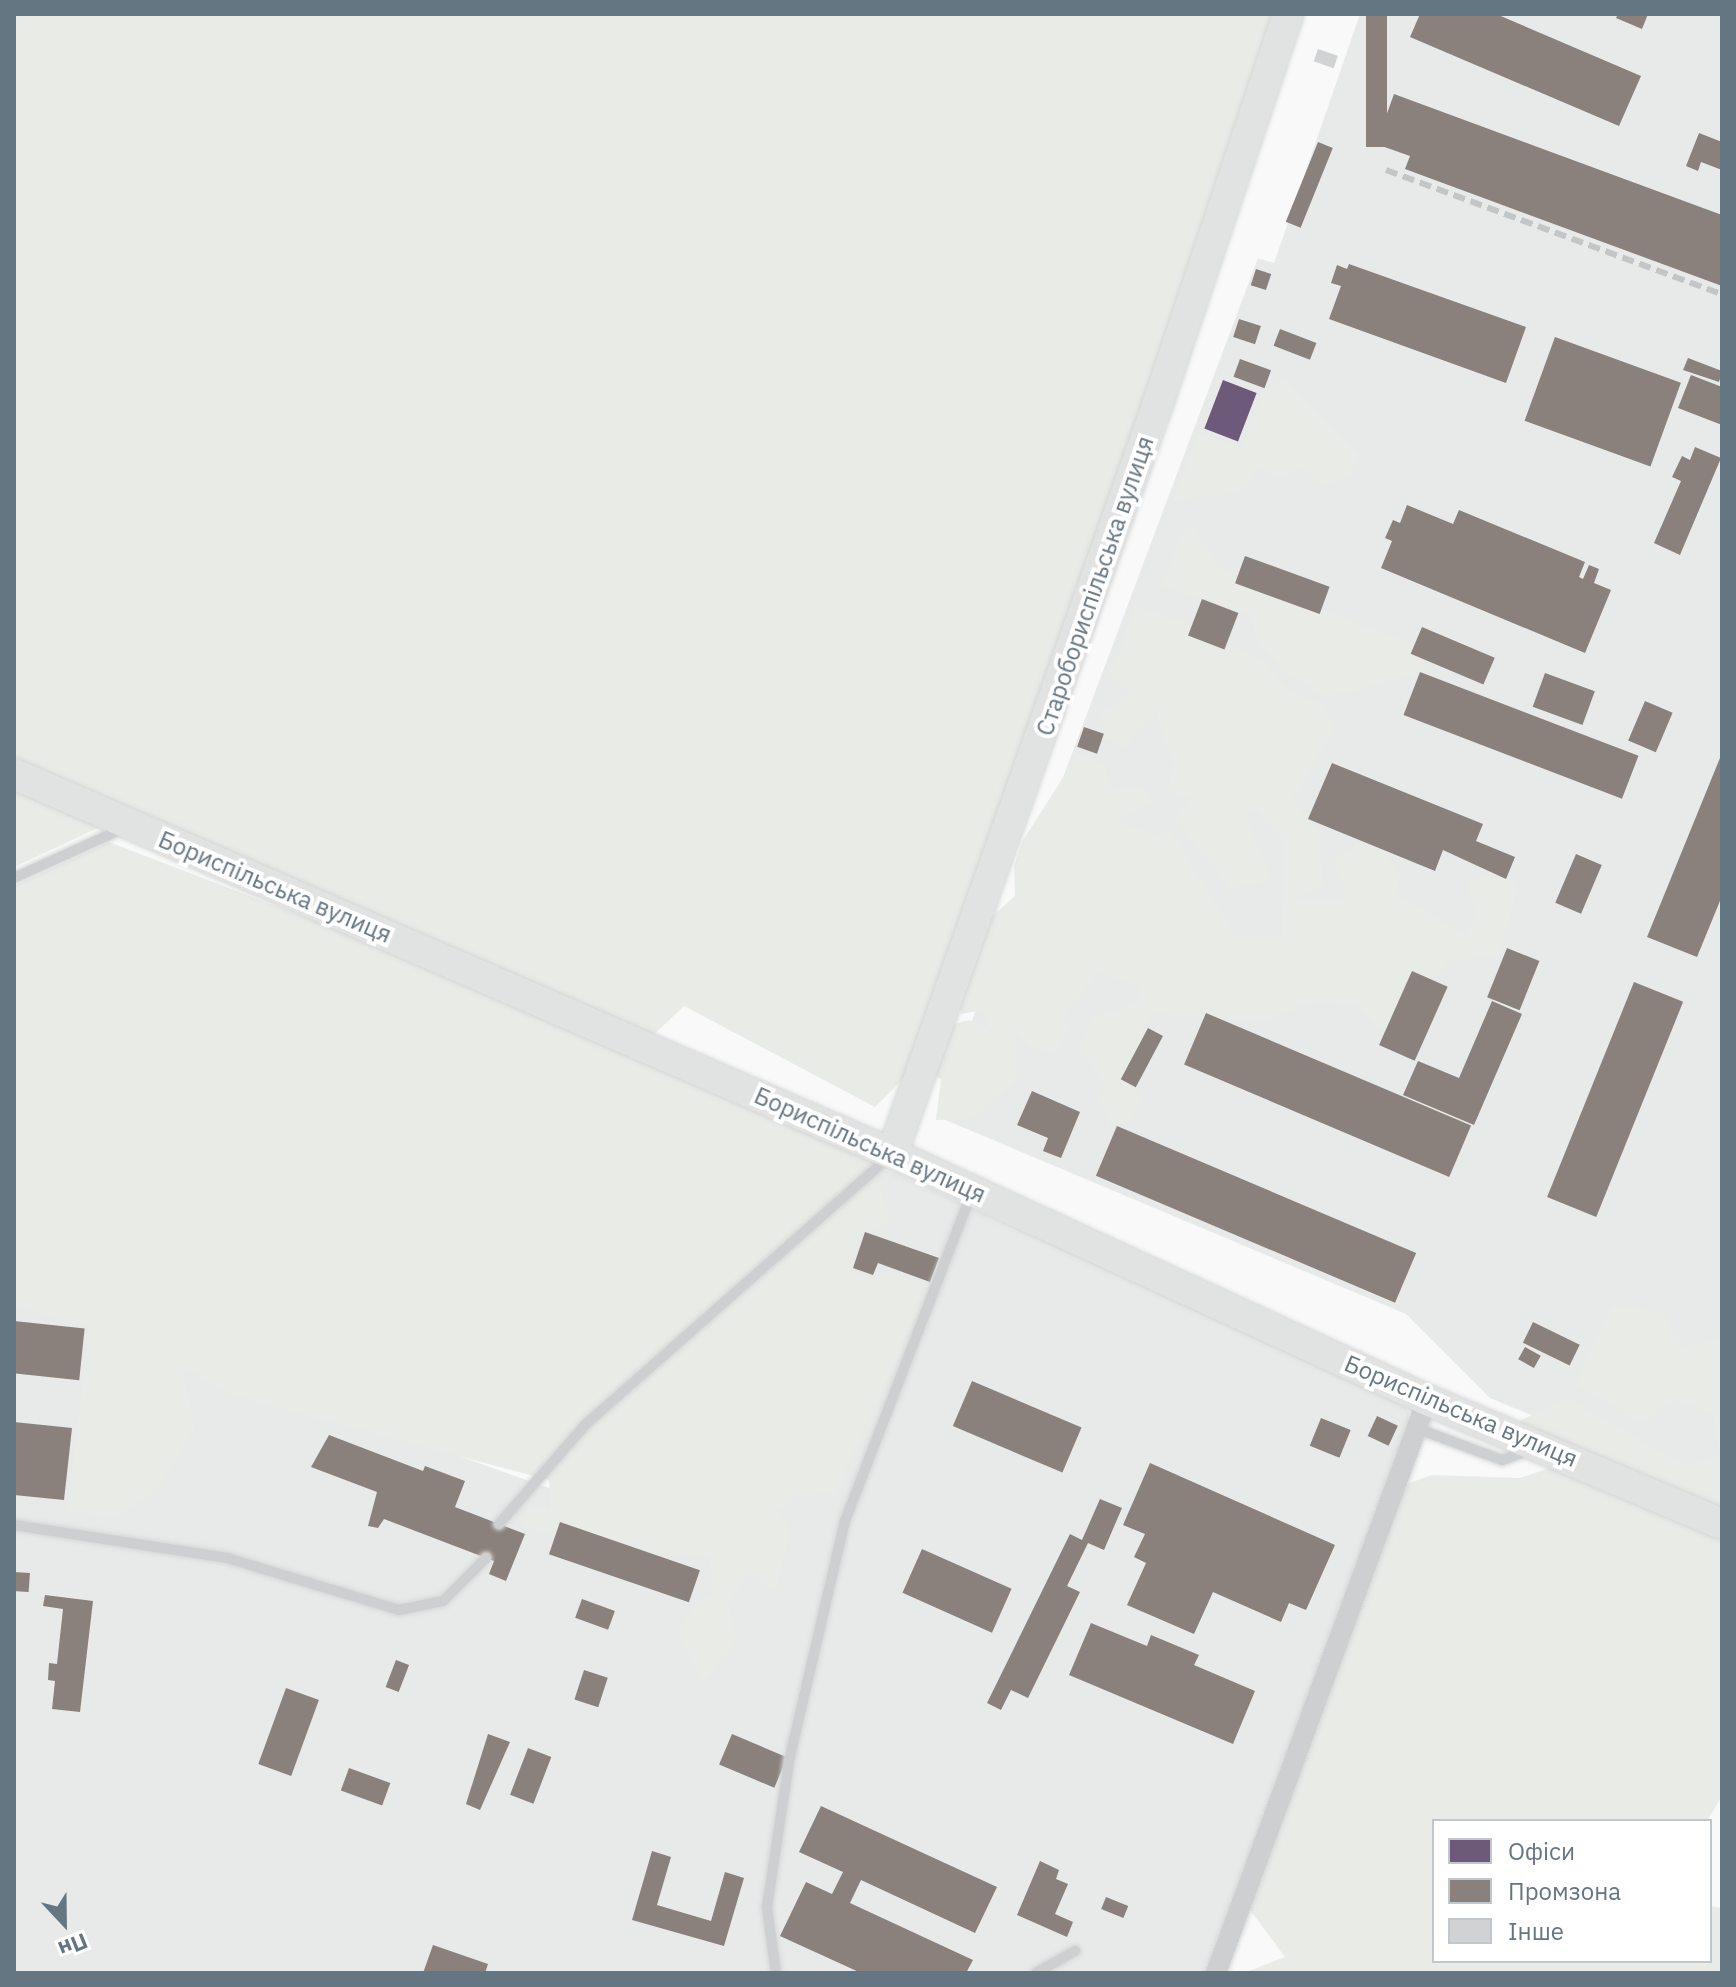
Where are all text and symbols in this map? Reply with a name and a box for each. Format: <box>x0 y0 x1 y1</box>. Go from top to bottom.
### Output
street label: Старобориспільська вулиця <box>1030 432 1160 740</box>
street label: Бориспільська вулиця <box>154 825 396 949</box>
street label: Бориспільська вулиця <box>750 1081 990 1209</box>
street label: Бориспільська вулиця <box>1340 1349 1582 1473</box>
legend <box>1432 1819 1712 1963</box>
text: Офіси <box>1508 1835 1575 1867</box>
text: Промзона <box>1508 1875 1621 1907</box>
north arrow <box>24 1883 104 1963</box>
text: Інше <box>1508 1915 1564 1947</box>
text: Пн <box>54 1927 92 1965</box>

